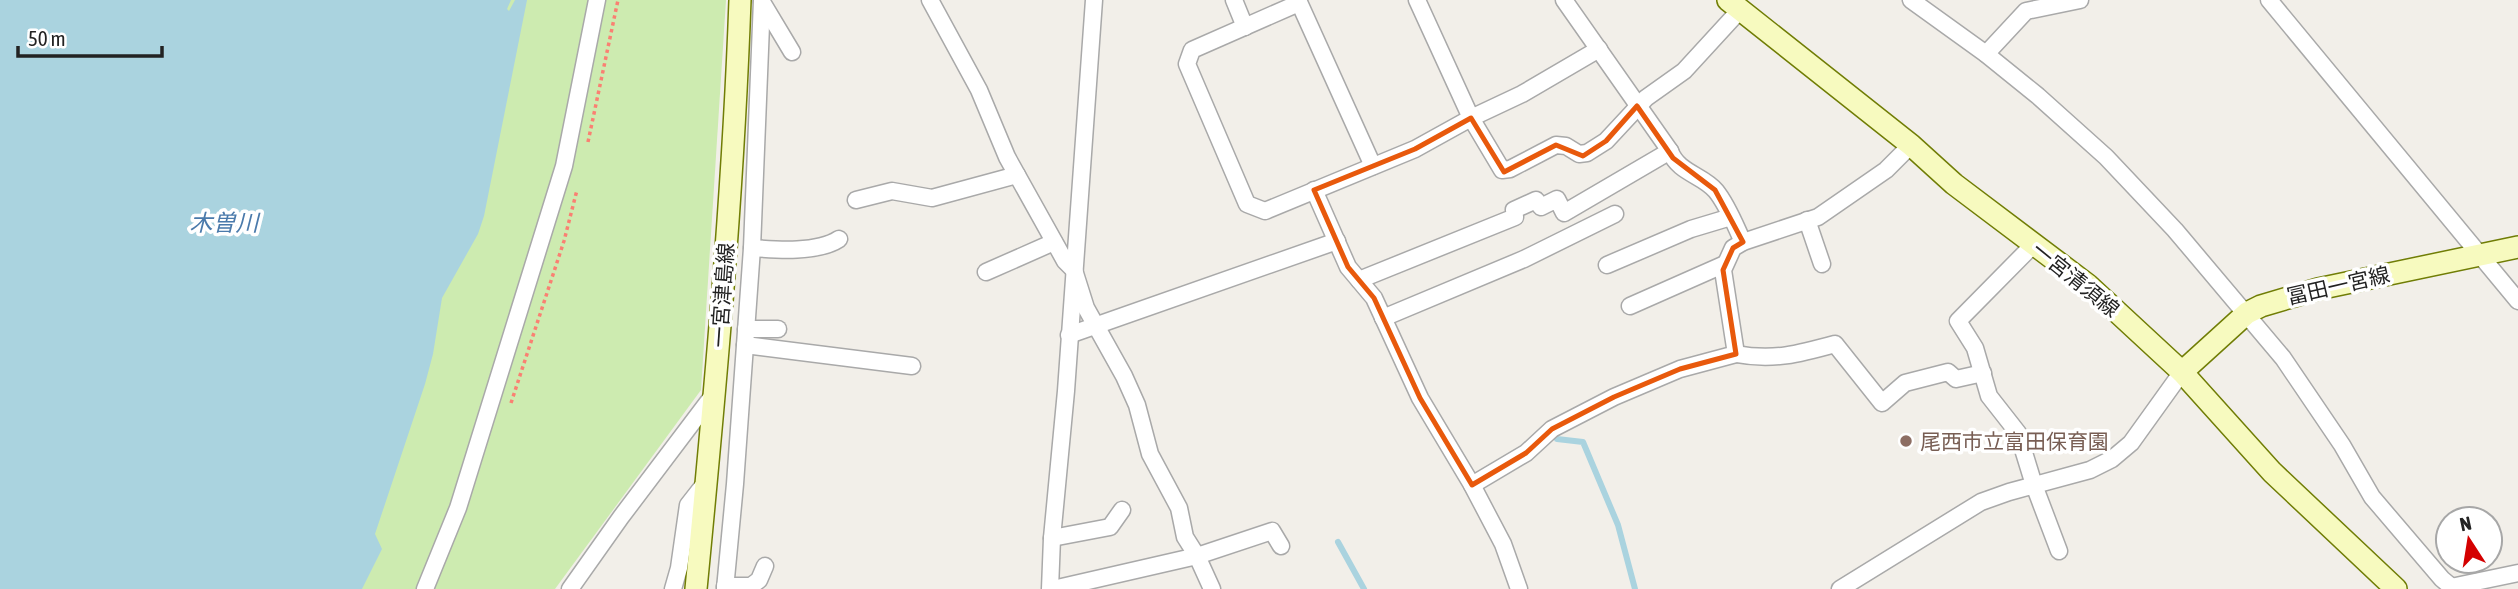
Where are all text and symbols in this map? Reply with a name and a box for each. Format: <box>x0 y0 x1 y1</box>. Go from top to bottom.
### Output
scale bar <box>18 14 161 58</box>
text: 50 m <box>28 26 66 50</box>
water label: 木曽川 <box>190 210 262 236</box>
street label: 一宮清須線 <box>2028 237 2124 321</box>
street label: 一宮津島線 <box>706 242 738 348</box>
street label: 冨田一宮線 <box>2284 261 2392 309</box>
place label: 尾西市立富田保育園 <box>1920 429 2109 453</box>
marker: 尾西市立富田保育園 <box>1898 433 1914 449</box>
north arrow <box>2434 505 2504 575</box>
text: N <box>2458 511 2473 535</box>

